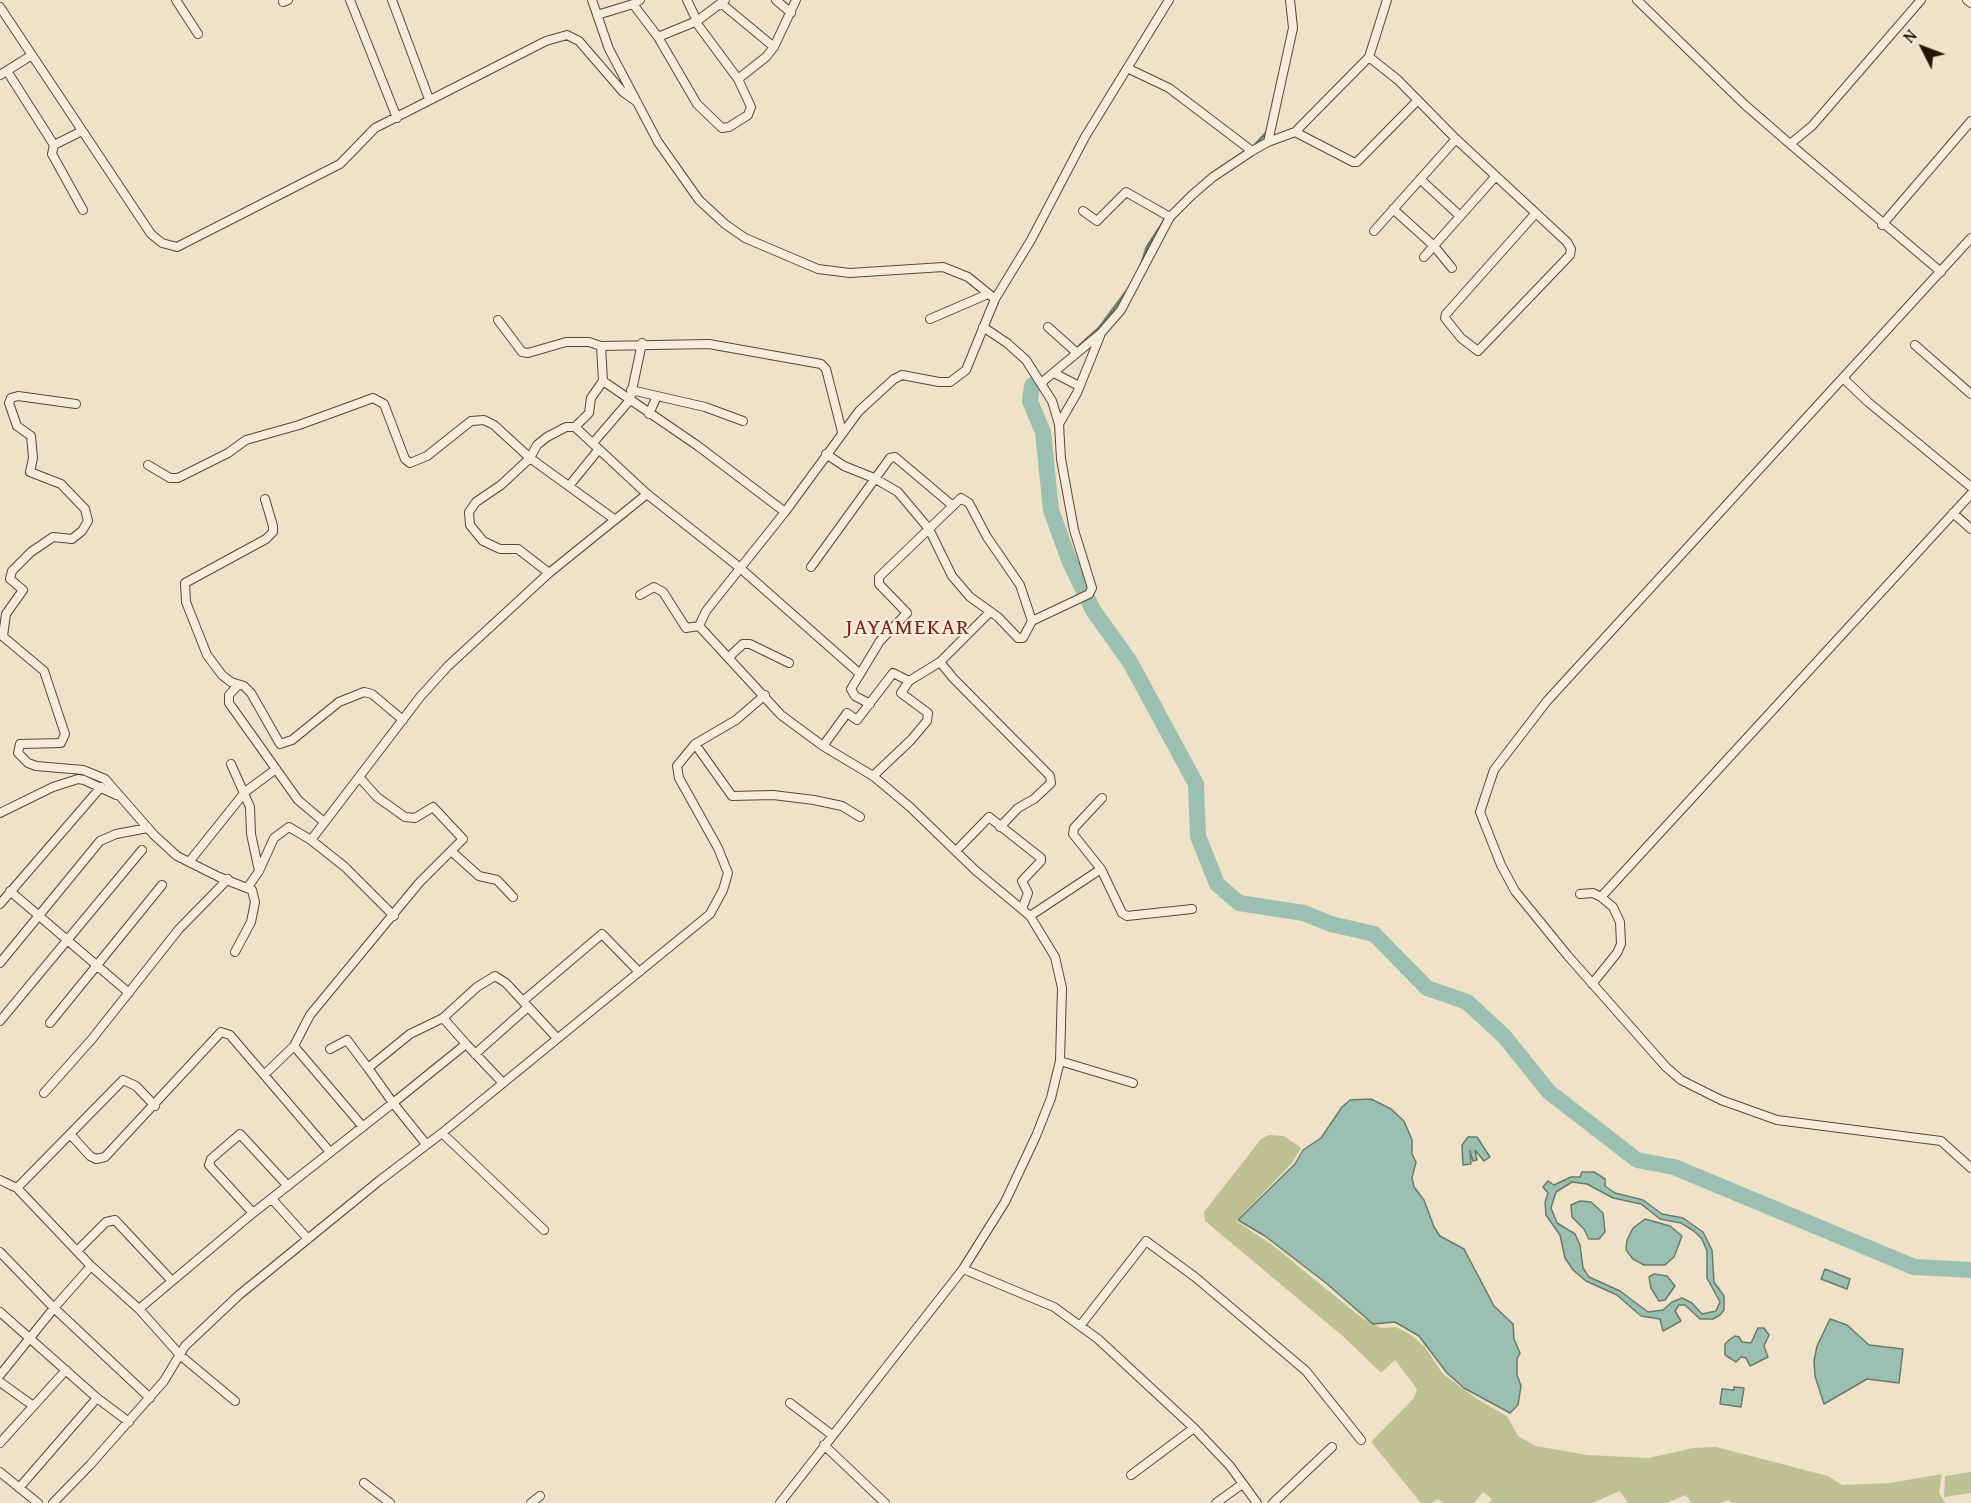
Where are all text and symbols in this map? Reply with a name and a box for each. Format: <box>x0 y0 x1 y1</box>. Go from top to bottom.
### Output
north arrow <box>1893 18 1953 78</box>
text: N <box>1897 24 1922 48</box>
district label: JAYAMEKAR <box>846 615 970 641</box>

